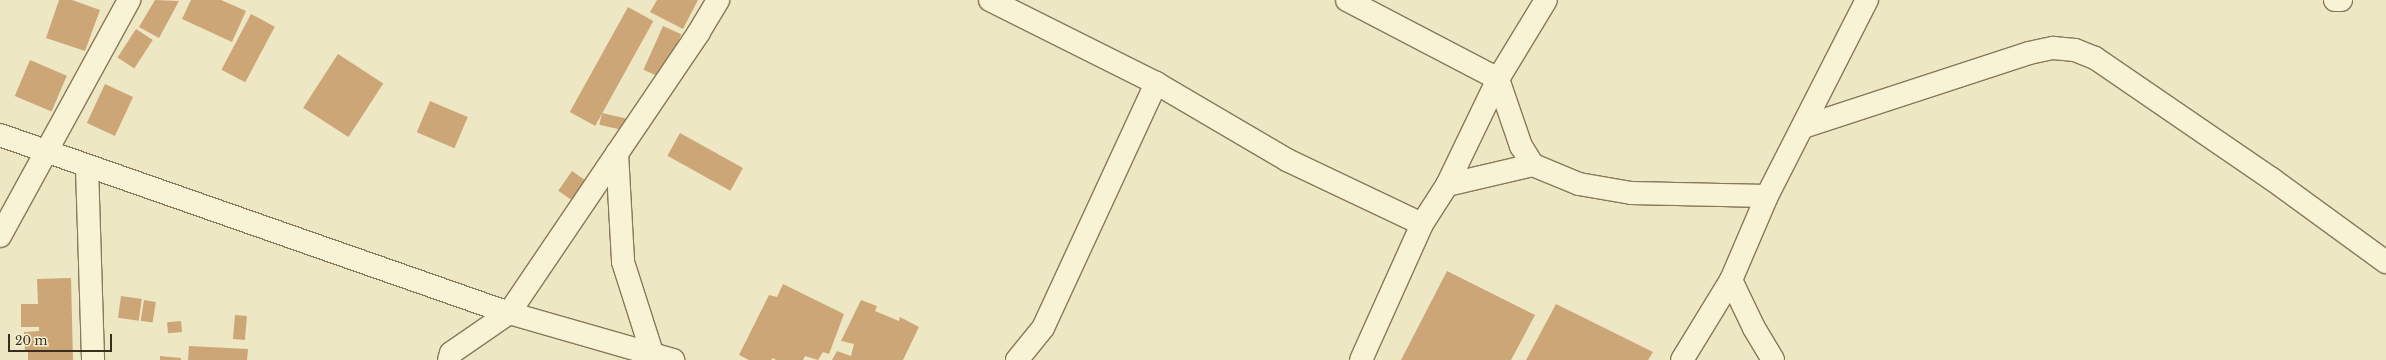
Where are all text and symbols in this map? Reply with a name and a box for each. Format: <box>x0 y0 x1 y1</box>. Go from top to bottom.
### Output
scale bar <box>10 326 114 352</box>
text: 20 m <box>15 333 47 348</box>

